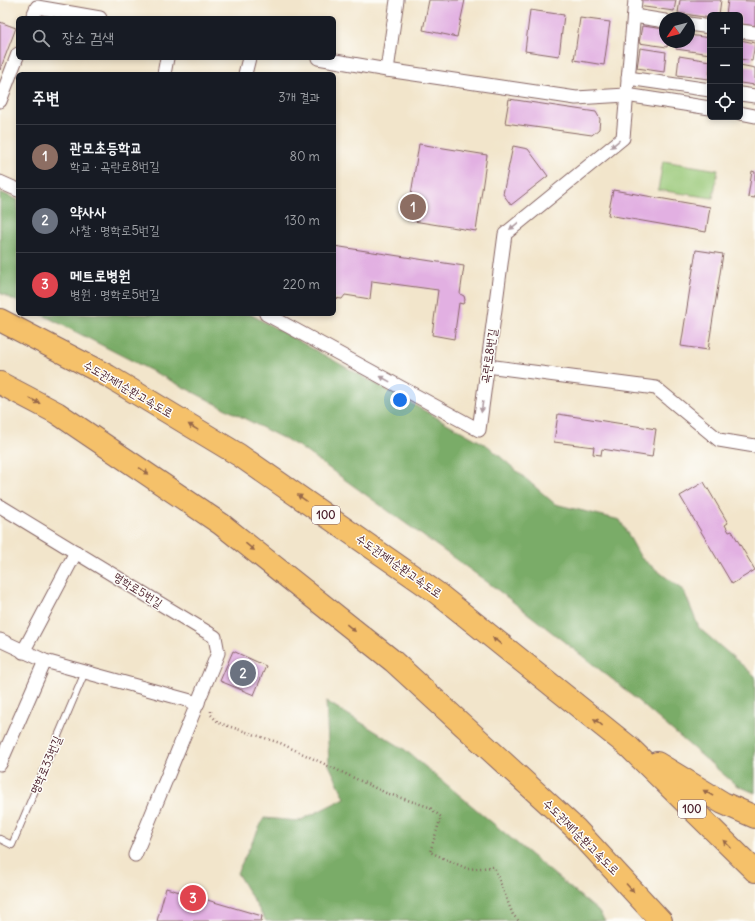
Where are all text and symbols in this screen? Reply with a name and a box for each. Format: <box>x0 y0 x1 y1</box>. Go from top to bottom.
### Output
north arrow <box>659 12 695 48</box>
map controls <box>707 12 743 120</box>
button: + <box>707 12 743 48</box>
search box <box>16 16 336 60</box>
icon: search <box>30 27 52 49</box>
text: 장소 검색 <box>62 28 114 47</box>
button: − <box>707 48 743 84</box>
button: locate <box>707 84 743 120</box>
text: 주변 <box>32 87 59 109</box>
text: 3개 결과 <box>278 89 320 106</box>
text: 관모초등학교 <box>70 138 142 157</box>
one-way arrow <box>610 140 621 149</box>
text: 1 <box>42 148 48 165</box>
text: 80 m <box>289 148 320 165</box>
text: 학교 · 곡란로8번길 <box>70 158 160 175</box>
pin: 1 <box>400 192 426 222</box>
text: 약사사 <box>70 202 106 221</box>
text: 2 <box>41 212 49 229</box>
text: 130 m <box>284 212 320 229</box>
text: 사찰 · 명학로5번길 <box>70 222 160 239</box>
one-way arrow <box>509 222 520 231</box>
text: 메트로병원 <box>70 266 130 285</box>
text: 3 <box>41 276 49 293</box>
text: 220 m <box>283 276 320 293</box>
text: 병원 · 명학로5번길 <box>70 286 160 303</box>
street label: 곡란로8번길 <box>477 327 500 384</box>
street label: 수도권제1순환고속도로 <box>81 357 176 420</box>
one-way arrow <box>379 376 391 383</box>
your location <box>390 390 410 410</box>
one-way arrow <box>29 398 40 404</box>
one-way arrow <box>479 400 485 413</box>
one-way arrow <box>187 424 199 431</box>
one-way arrow <box>139 467 149 475</box>
one-way arrow <box>296 494 307 502</box>
road number: 100 <box>312 506 340 524</box>
street label: 수도권제1순환고속도로 <box>353 530 445 601</box>
one-way arrow <box>244 542 255 551</box>
street label: 명학로5번길 <box>111 569 166 611</box>
one-way arrow <box>346 623 357 632</box>
one-way arrow <box>492 636 503 645</box>
pin: 2 <box>230 658 256 688</box>
one-way arrow <box>593 718 604 726</box>
street label: 명학로33번길 <box>27 733 65 796</box>
one-way arrow <box>702 790 714 797</box>
street label: 수도권제1순환고속도로 <box>540 796 622 878</box>
road number: 100 <box>678 800 706 818</box>
one-way arrow <box>722 839 732 849</box>
pin: 3 <box>180 883 206 913</box>
one-way arrow <box>625 883 634 892</box>

